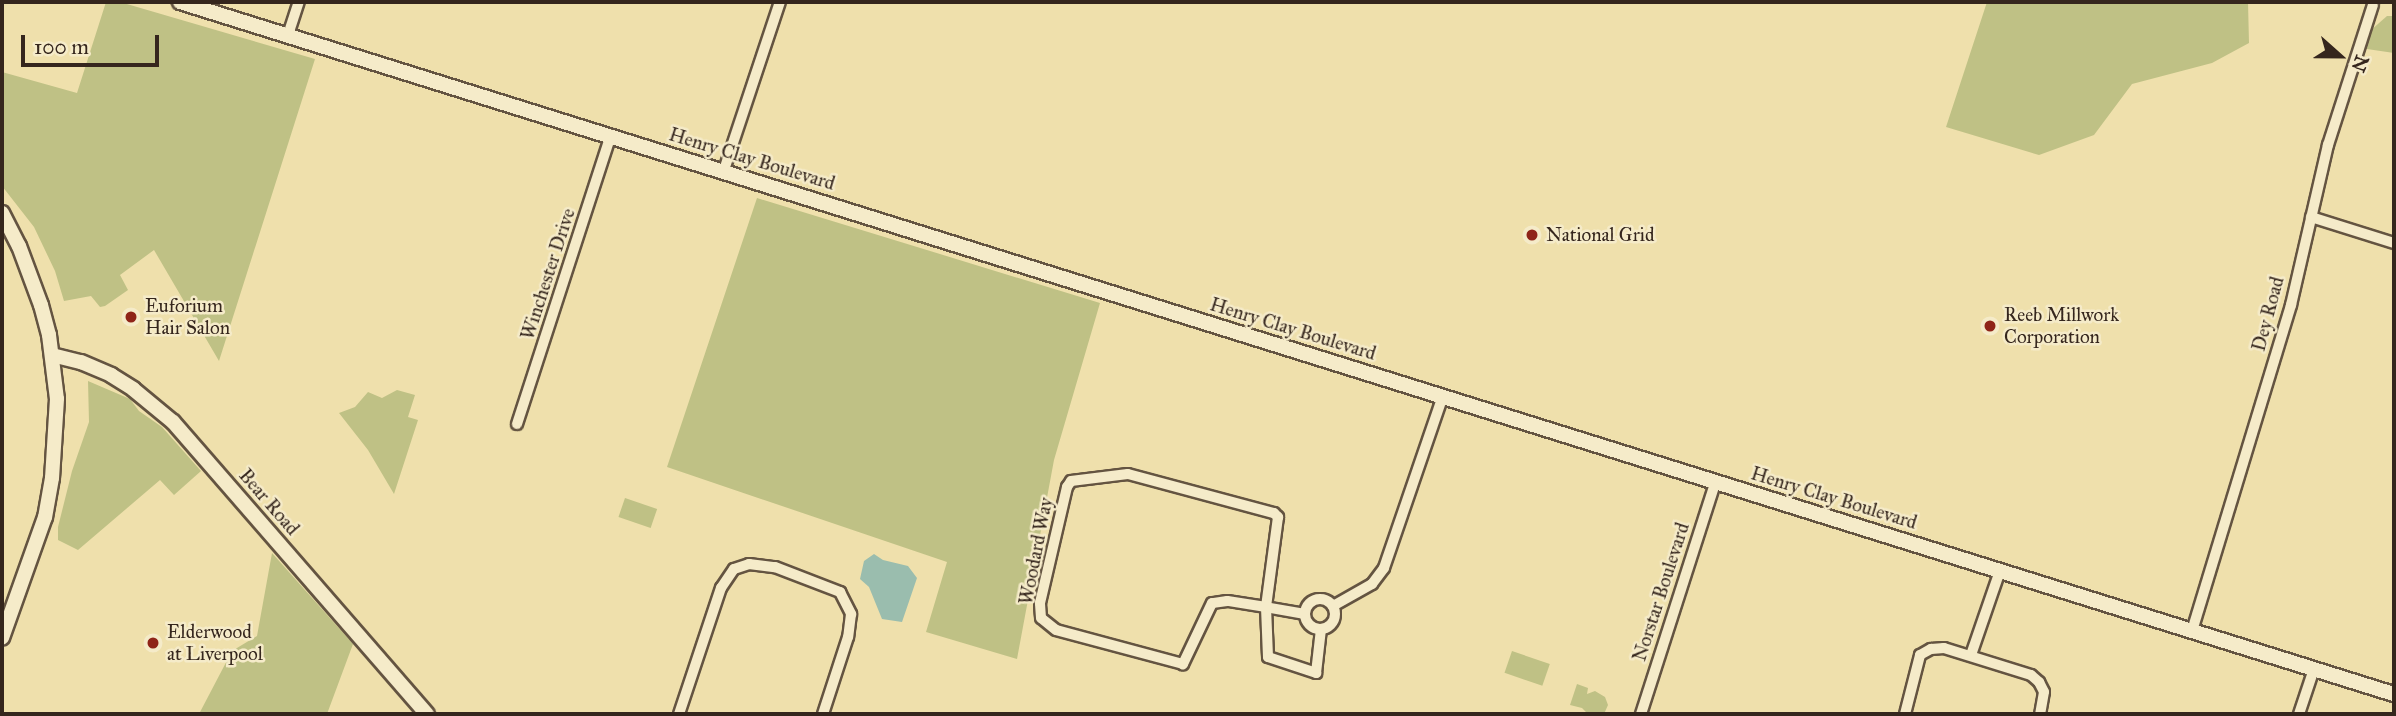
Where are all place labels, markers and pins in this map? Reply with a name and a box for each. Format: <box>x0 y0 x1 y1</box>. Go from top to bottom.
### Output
place label: National Grid <box>1546 224 1655 246</box>
marker: National Grid <box>1524 227 1540 243</box>
place label: Euforium Hair Salon <box>145 295 230 339</box>
place label: Reeb Millwork Corporation <box>2004 304 2119 348</box>
marker: Euforium Hair Salon <box>123 309 139 325</box>
marker: Reeb Millwork Corporation <box>1982 318 1998 334</box>
place label: Elderwood at Liverpool <box>167 621 263 665</box>
marker: Elderwood at Liverpool <box>145 635 161 651</box>

